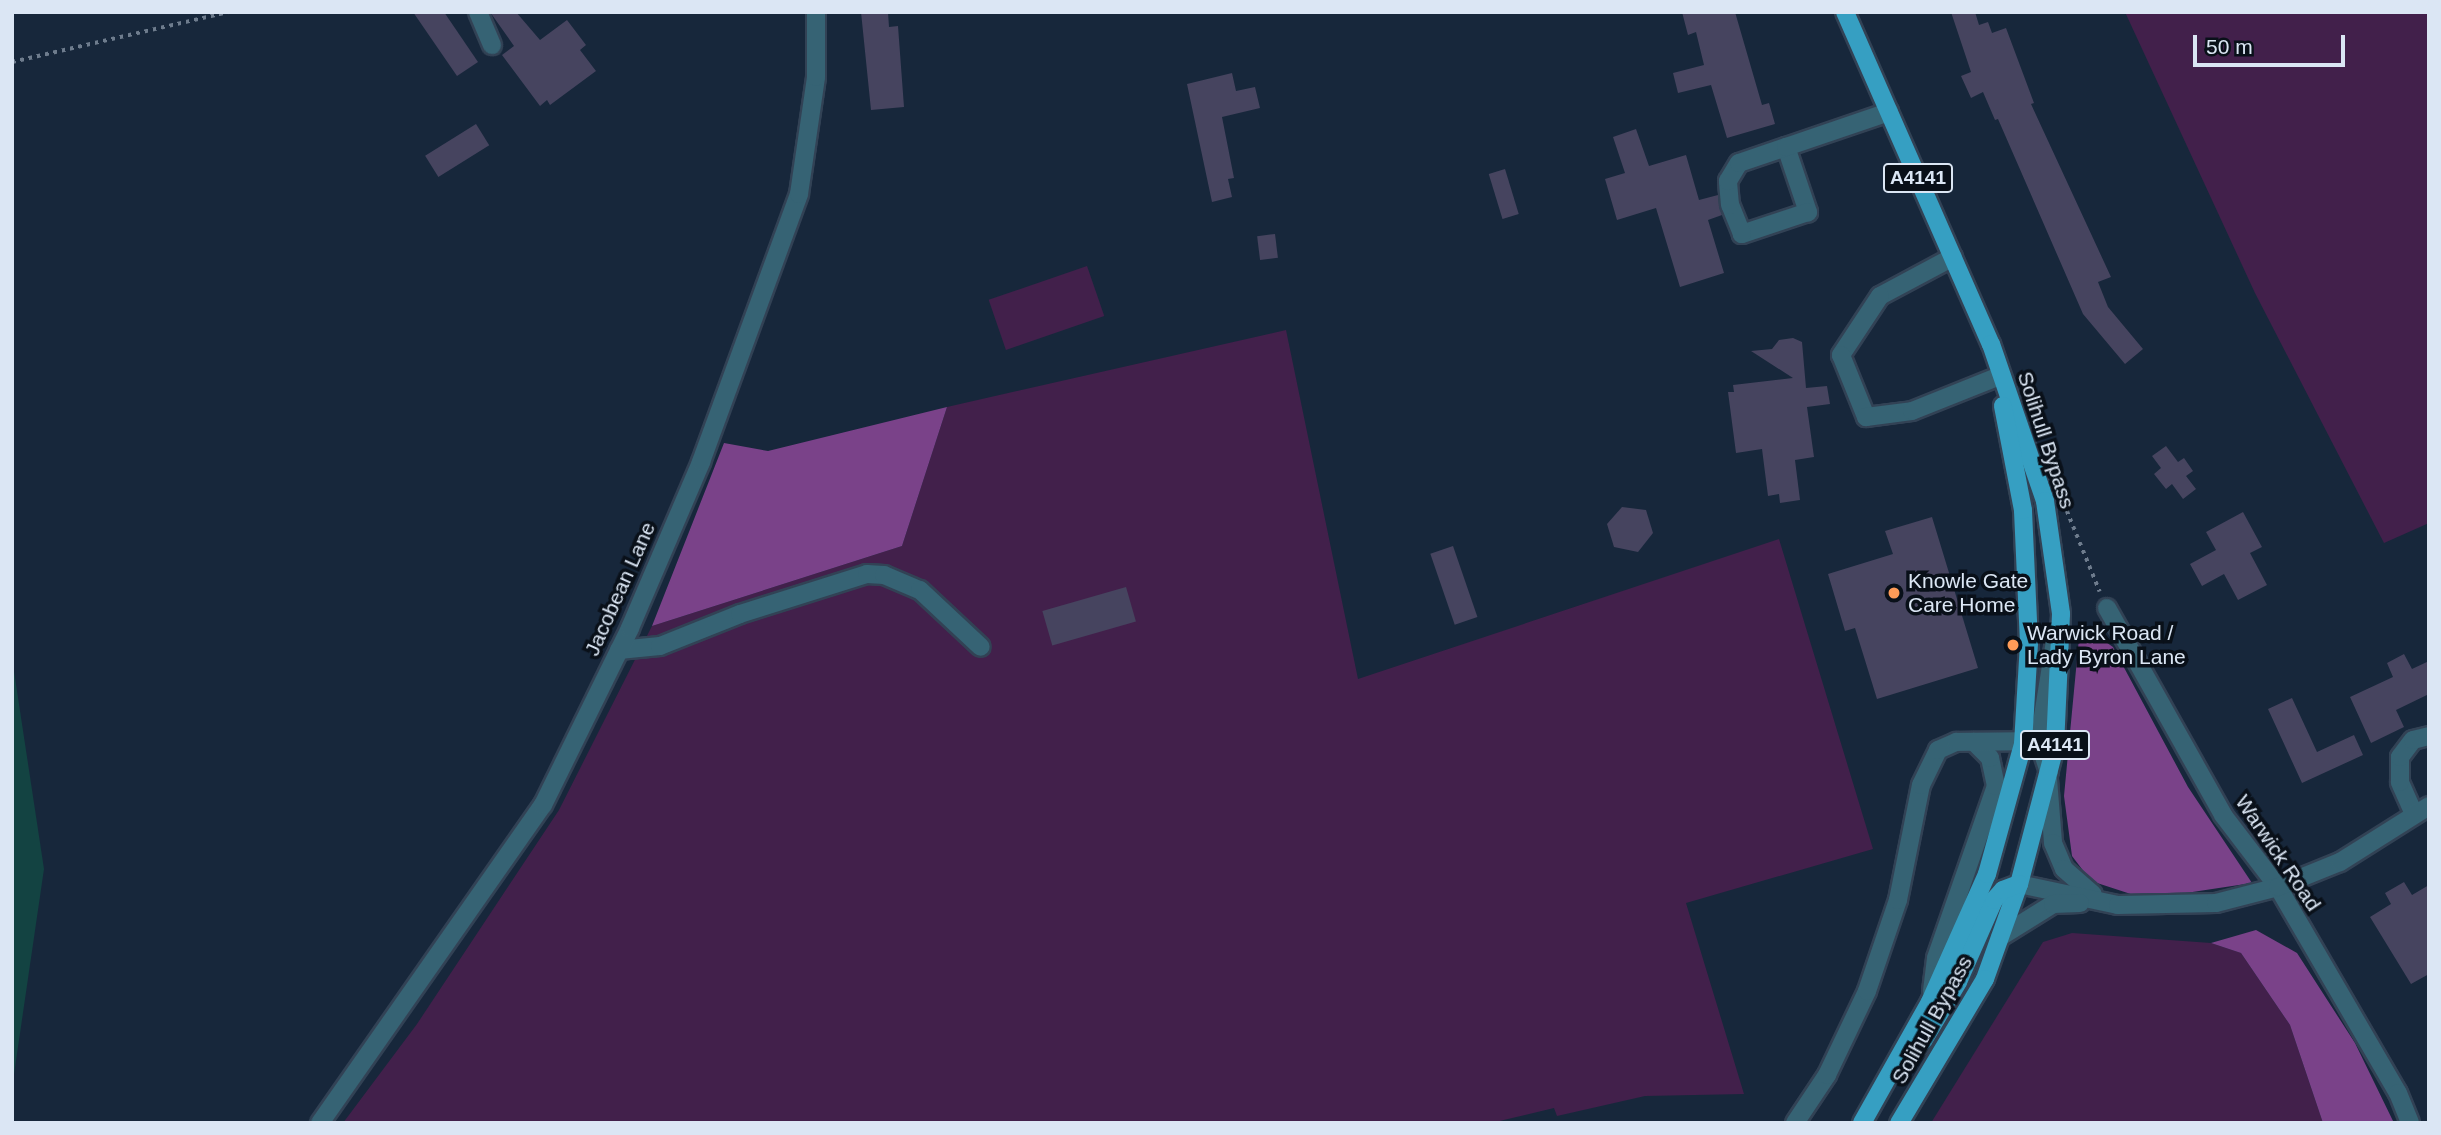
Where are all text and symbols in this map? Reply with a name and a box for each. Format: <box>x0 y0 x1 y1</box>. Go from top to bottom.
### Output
scale bar <box>2196 21 2348 65</box>
text: 50 m <box>2206 35 2253 58</box>
road number: A4141 <box>1883 162 1953 194</box>
street label: Solihull Bypass <box>2012 368 2080 512</box>
street label: Jacobean Lane <box>579 518 661 660</box>
place label: Knowle Gate Care Home <box>1908 568 2028 618</box>
marker: Knowle Gate Care Home <box>1886 585 1902 601</box>
place label: Warwick Road / Lady Byron Lane <box>2027 620 2186 670</box>
marker: Warwick Road / Lady Byron Lane <box>2005 637 2021 653</box>
road number: A4141 <box>2020 730 2090 760</box>
street label: Warwick Road <box>2230 790 2326 916</box>
street label: Solihull Bypass <box>1886 952 1978 1088</box>

